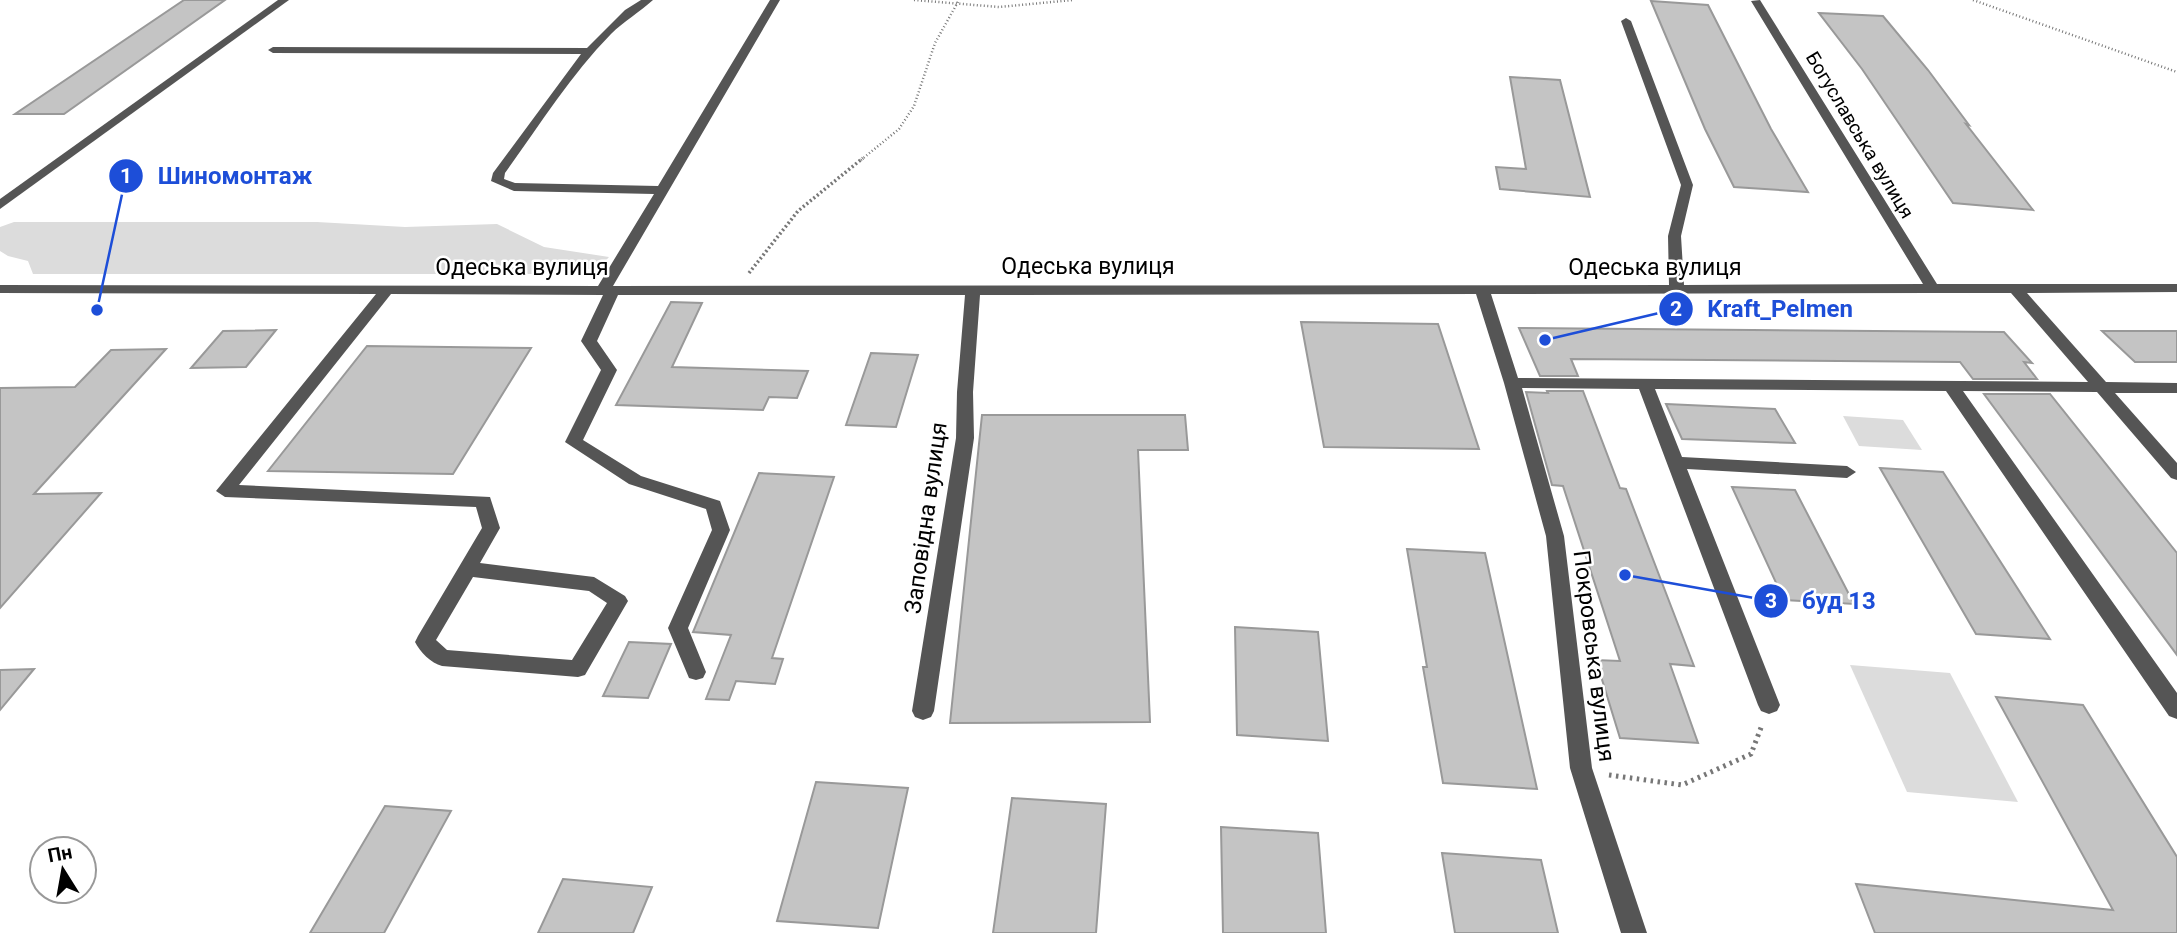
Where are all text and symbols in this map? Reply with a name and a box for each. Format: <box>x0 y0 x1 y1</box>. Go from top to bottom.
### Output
street label: Богуславська вулиця <box>1801 47 1919 223</box>
callout: Шиномонтаж <box>108 153 326 198</box>
text: Шиномонтаж <box>158 162 313 190</box>
text: 1 <box>120 164 132 188</box>
street label: Одеська вулиця <box>1001 253 1175 280</box>
street label: Одеська вулиця <box>435 254 609 281</box>
street label: Одеська вулиця <box>1568 254 1742 281</box>
callout: Kraft_Pelmen <box>1658 286 1867 331</box>
text: Kraft_Pelmen <box>1707 295 1853 323</box>
text: 2 <box>1670 297 1682 321</box>
street label: Заповідна вулиця <box>899 421 953 615</box>
street label: Покровська вулиця <box>1568 549 1620 763</box>
callout: буд 13 <box>1753 579 1890 624</box>
text: буд 13 <box>1802 587 1876 615</box>
text: 3 <box>1765 589 1777 613</box>
north arrow <box>28 835 98 905</box>
text: Пн <box>46 840 74 867</box>

